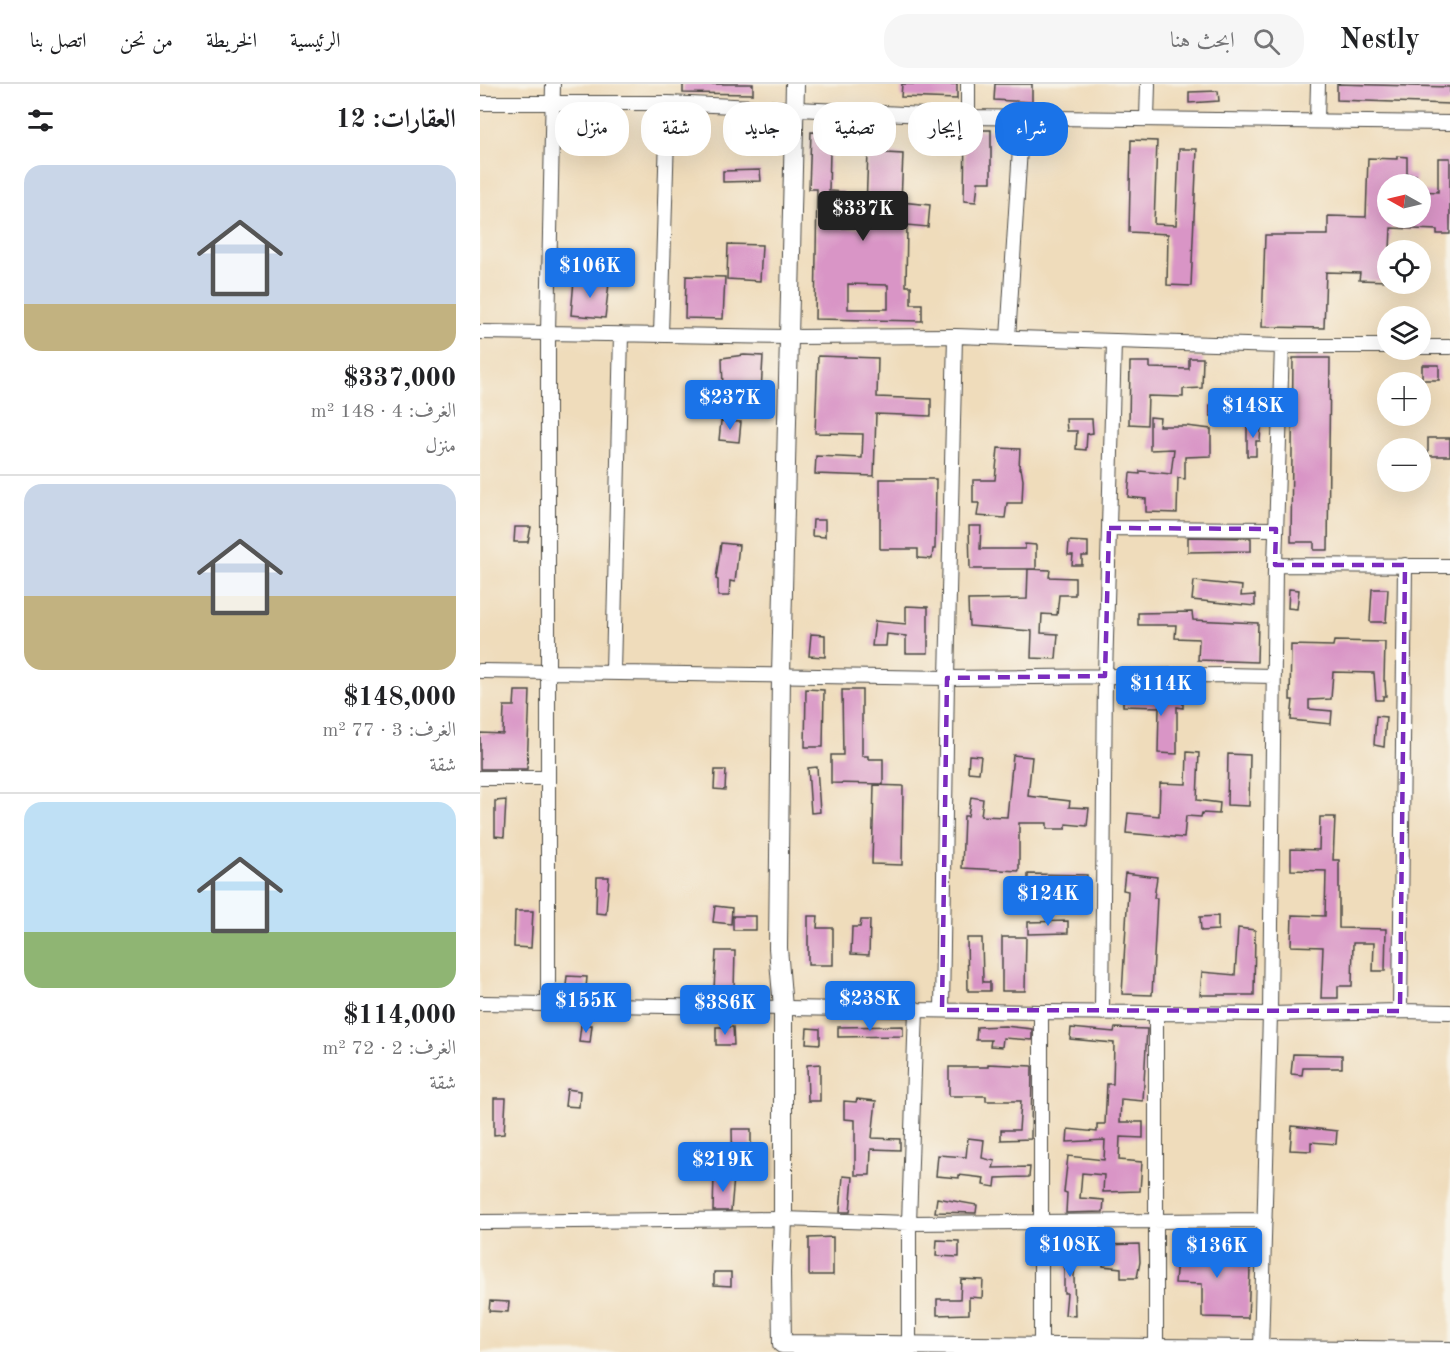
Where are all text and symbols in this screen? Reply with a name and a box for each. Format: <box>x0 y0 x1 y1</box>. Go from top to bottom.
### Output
search box <box>884 14 1304 68</box>
icon: search <box>1250 25 1283 58</box>
text: Nestly <box>1340 27 1420 55</box>
text: ابحث هنا <box>1170 30 1235 52</box>
text: اتصل بنا <box>30 31 87 52</box>
text: من نحن <box>120 31 173 52</box>
text: الخريطة <box>206 31 257 52</box>
text: الرئيسية <box>290 31 341 52</box>
chip: منزل <box>555 102 629 156</box>
chip: شقة <box>641 102 711 156</box>
chip: جديد <box>723 102 801 156</box>
chip: تصفية <box>813 102 896 156</box>
chip: إيجار <box>908 102 983 156</box>
chip: شراء <box>995 102 1068 156</box>
icon: filters <box>24 104 57 137</box>
text: العقارات: 12 <box>336 107 456 133</box>
north arrow <box>1377 174 1431 228</box>
map controls <box>1377 174 1431 492</box>
pin: $337K <box>821 191 905 242</box>
text: $337K <box>832 200 894 220</box>
icon: home <box>186 204 294 312</box>
button: locate <box>1377 240 1431 294</box>
pin: $106K <box>548 248 632 299</box>
text: $106K <box>559 257 621 277</box>
button: layers <box>1377 306 1431 360</box>
text: $337,000 <box>343 366 456 392</box>
button: + <box>1377 372 1431 426</box>
pin: $237K <box>688 380 772 431</box>
pin: $148K <box>1211 388 1295 439</box>
text: $237K <box>699 389 761 409</box>
text: $148K <box>1222 397 1284 417</box>
text: الغرف: 4 · 148 m² <box>311 402 456 422</box>
text: منزل <box>425 437 456 457</box>
button: − <box>1377 438 1431 492</box>
icon: home <box>186 523 294 631</box>
pin: $114K <box>1119 666 1203 717</box>
text: $114K <box>1130 675 1192 695</box>
text: $148,000 <box>343 685 456 711</box>
text: الغرف: 3 · 77 m² <box>322 721 456 741</box>
text: شقة <box>430 756 456 776</box>
icon: home <box>186 841 294 949</box>
pin: $124K <box>1006 876 1090 927</box>
text: $124K <box>1017 885 1079 905</box>
pin: $238K <box>828 981 912 1032</box>
pin: $155K <box>544 983 628 1034</box>
pin: $386K <box>683 985 767 1036</box>
text: $238K <box>839 990 901 1010</box>
text: $155K <box>555 992 617 1012</box>
text: $386K <box>694 994 756 1014</box>
text: $114,000 <box>343 1003 456 1029</box>
text: الغرف: 2 · 72 m² <box>322 1039 456 1059</box>
text: شقة <box>430 1074 456 1094</box>
pin: $219K <box>681 1142 765 1193</box>
text: $219K <box>692 1151 754 1171</box>
pin: $108K <box>1028 1227 1112 1278</box>
pin: $136K <box>1175 1228 1259 1279</box>
text: $108K <box>1039 1236 1101 1256</box>
text: $136K <box>1186 1237 1248 1257</box>

